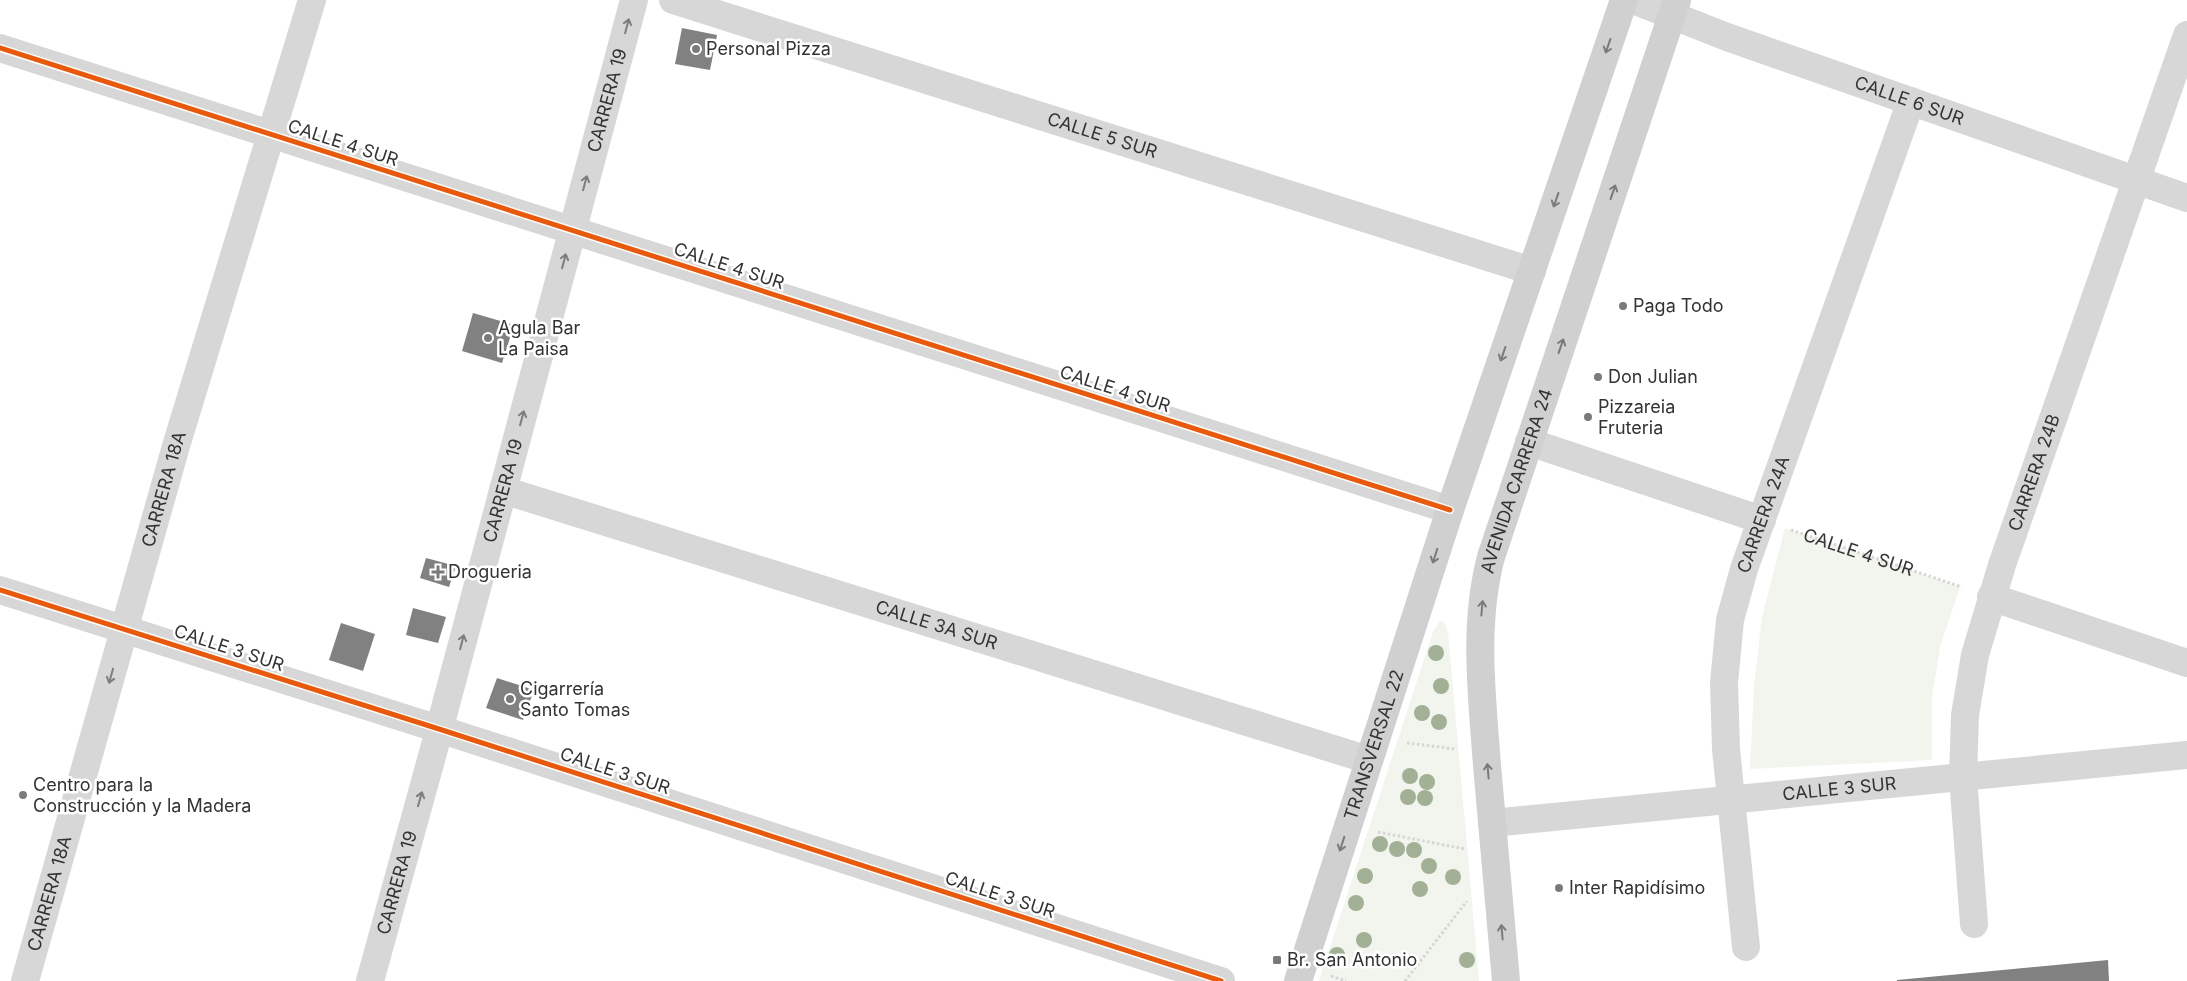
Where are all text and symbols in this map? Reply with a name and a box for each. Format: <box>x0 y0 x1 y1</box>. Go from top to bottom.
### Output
one-way arrow <box>622 19 632 35</box>
place label: Personal Pizza <box>706 38 831 59</box>
one-way arrow <box>1603 38 1613 54</box>
marker: Personal Pizza <box>690 43 702 55</box>
street label: CARRERA 19 <box>583 46 631 155</box>
street label: CALLE 6 SUR <box>1852 71 1967 129</box>
street label: CALLE 5 SUR <box>1045 108 1160 162</box>
street label: CALLE 4 SUR <box>285 115 401 170</box>
one-way arrow <box>580 176 590 192</box>
one-way arrow <box>1609 184 1618 200</box>
one-way arrow <box>1551 192 1560 207</box>
street label: CALLE 4 SUR <box>671 238 787 293</box>
one-way arrow <box>560 253 569 269</box>
place label: Paga Todo <box>1633 295 1724 316</box>
marker: Paga Todo <box>1617 300 1629 312</box>
place label: Agula Bar La Paisa <box>498 317 581 359</box>
marker: Agula Bar La Paisa <box>482 332 494 344</box>
one-way arrow <box>1557 338 1567 354</box>
one-way arrow <box>1498 345 1508 361</box>
street label: CALLE 4 SUR <box>1057 361 1173 416</box>
place label: Don Julian <box>1608 366 1698 387</box>
marker: Don Julian <box>1592 371 1604 383</box>
street label: AVENIDA CARRERA 24 <box>1476 386 1556 575</box>
place label: Pizzareia Fruteria <box>1598 396 1675 438</box>
one-way arrow <box>518 410 528 426</box>
marker: Pizzareia Fruteria <box>1582 411 1594 423</box>
street label: CARRERA 24B <box>2004 411 2064 534</box>
street label: CARRERA 18A <box>137 429 190 549</box>
street label: CARRERA 19 <box>479 436 526 545</box>
street label: CARRERA 24A <box>1732 453 1794 576</box>
street label: CALLE 4 SUR <box>1801 524 1917 580</box>
one-way arrow <box>1430 548 1440 564</box>
place label: Drogueria <box>448 561 532 582</box>
marker: Drogueria <box>432 566 444 578</box>
street label: CALLE 3A SUR <box>873 596 1001 654</box>
one-way arrow <box>1477 601 1486 617</box>
street label: CALLE 3 SUR <box>172 620 287 675</box>
one-way arrow <box>458 635 468 651</box>
street label: TRANSVERSAL 22 <box>1340 667 1408 823</box>
one-way arrow <box>105 668 115 684</box>
place label: Cigarrería Santo Tomas <box>520 678 630 720</box>
marker: Cigarrería Santo Tomas <box>504 693 516 705</box>
street label: CALLE 3 SUR <box>558 743 673 798</box>
one-way arrow <box>1483 763 1492 779</box>
street label: CALLE 3 SUR <box>1781 772 1898 805</box>
place label: Centro para la Construcción y la Madera <box>33 774 251 816</box>
marker: Centro para la Construcción y la Madera <box>17 789 29 801</box>
one-way arrow <box>416 792 426 808</box>
street label: CARRERA 19 <box>372 828 421 937</box>
street label: CARRERA 18A <box>23 833 76 953</box>
one-way arrow <box>1337 836 1347 852</box>
street label: CALLE 3 SUR <box>943 867 1058 922</box>
place label: Inter Rapidísimo <box>1569 877 1705 898</box>
marker: Inter Rapidísimo <box>1553 882 1565 894</box>
one-way arrow <box>1497 925 1507 941</box>
place label: Br. San Antonio <box>1287 949 1417 970</box>
marker: Br. San Antonio <box>1271 954 1283 966</box>

